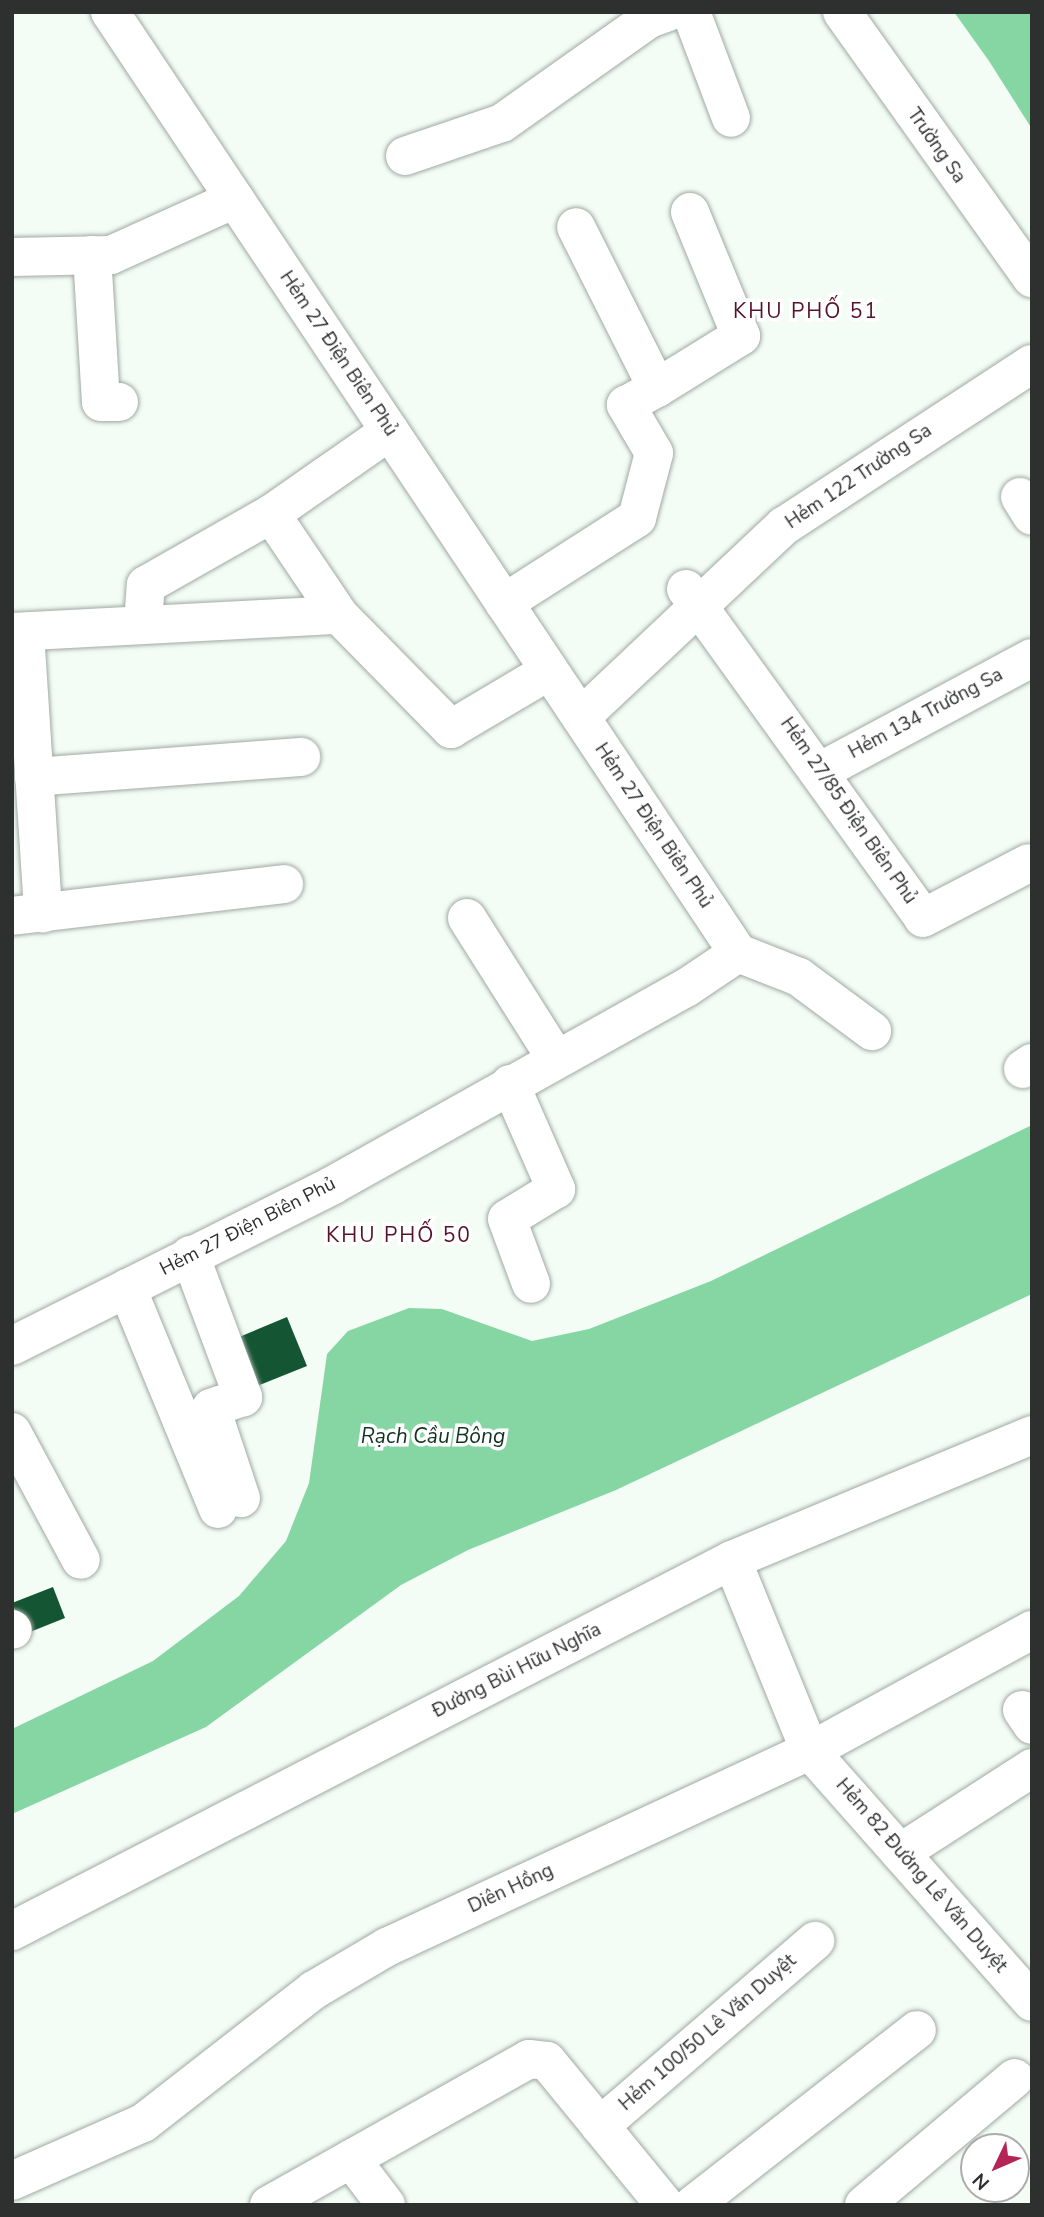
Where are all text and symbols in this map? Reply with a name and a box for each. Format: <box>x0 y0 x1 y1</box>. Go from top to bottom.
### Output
street label: Trường Sa <box>902 104 970 188</box>
street label: Hẻm 27 Điện Biên Phủ <box>274 267 402 441</box>
district label: KHU PHỐ 51 <box>734 298 878 324</box>
street label: Hẻm 122 Trường Sa <box>782 420 936 534</box>
street label: Hẻm 134 Trường Sa <box>845 664 1007 764</box>
street label: Hẻm 27/85 Điện Biên Phủ <box>775 713 921 909</box>
street label: Hẻm 27 Điện Biên Phủ <box>589 739 717 913</box>
street label: Hẻm 27 Điện Biên Phủ <box>156 1173 340 1281</box>
district label: KHU PHỐ 50 <box>327 1222 471 1248</box>
water label: Rạch Cầu Bông <box>361 1423 505 1449</box>
street label: Đường Bùi Hữu Nghĩa <box>429 1619 605 1723</box>
street label: Hẻm 82 Đường Lê Văn Duyệt <box>831 1774 1011 1978</box>
street label: Diên Hồng <box>465 1859 557 1919</box>
street label: Hẻm 100/50 Lê Văn Duyệt <box>615 1950 801 2116</box>
north arrow <box>960 2133 1030 2203</box>
text: N <box>967 2167 996 2195</box>

